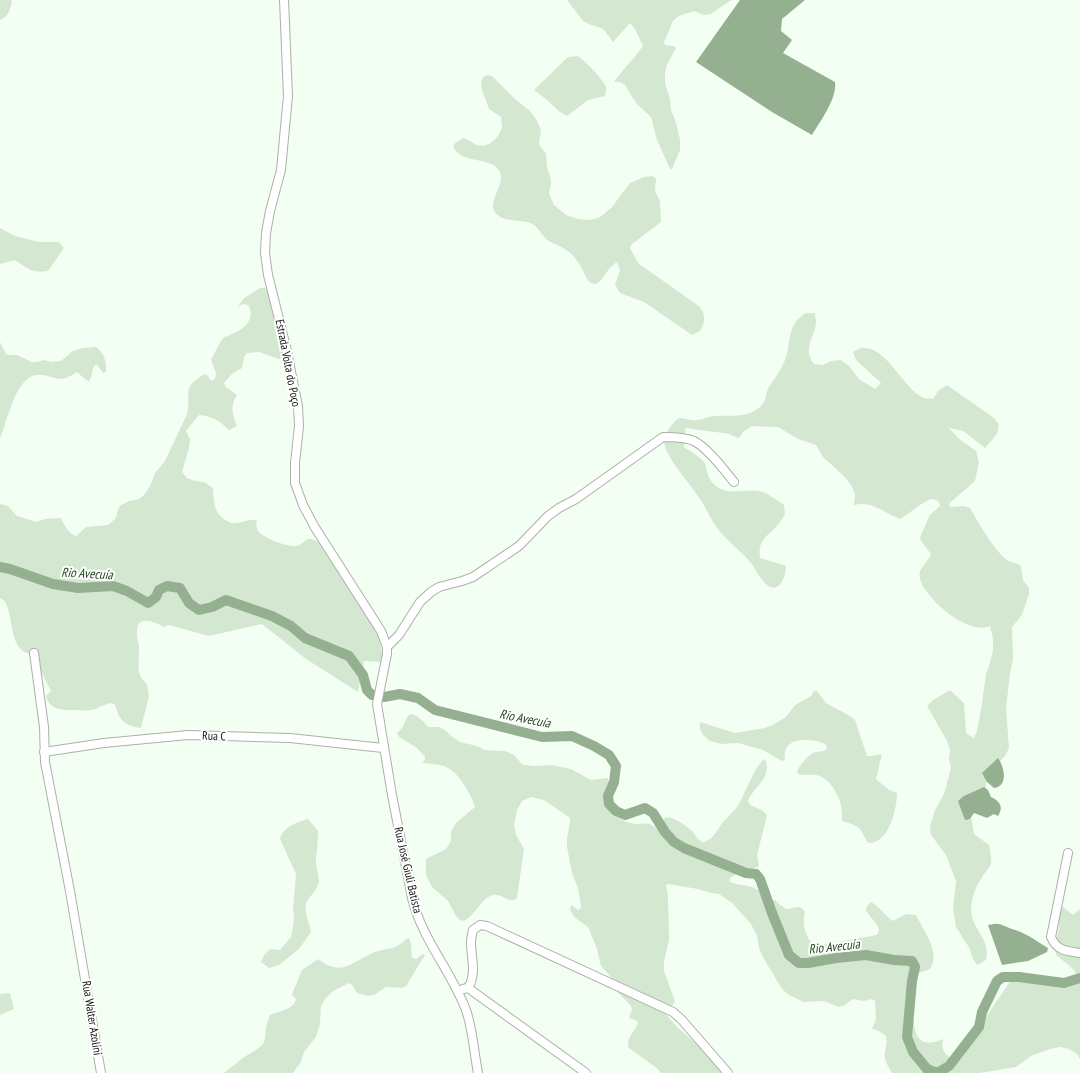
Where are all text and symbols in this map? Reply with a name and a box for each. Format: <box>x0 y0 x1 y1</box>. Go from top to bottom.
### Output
street label: Estrada Volta do Poço <box>273 318 304 408</box>
water label: Rio Avecuía <box>61 564 114 583</box>
water label: Rio Avecuía <box>498 705 553 732</box>
street label: Rua C <box>202 728 227 743</box>
street label: Rua José Giuli Batista <box>391 825 426 915</box>
water label: Rio Avecuía <box>808 935 861 958</box>
street label: Rua Walter Azolini <box>79 980 106 1056</box>

